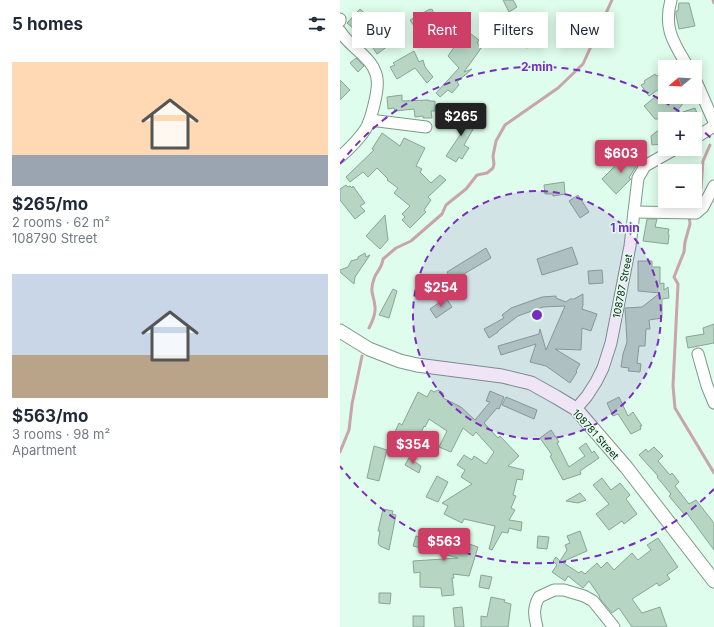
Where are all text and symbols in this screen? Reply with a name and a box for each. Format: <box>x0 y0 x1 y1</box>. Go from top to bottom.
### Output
chip: Buy <box>352 12 405 48</box>
chip: Rent <box>413 12 471 48</box>
chip: Filters <box>479 12 548 48</box>
chip: New <box>556 12 614 48</box>
icon: filters <box>306 13 328 35</box>
text: 5 homes <box>12 14 83 34</box>
text: 2 min <box>521 59 553 74</box>
north arrow <box>658 60 702 104</box>
map controls <box>658 60 702 208</box>
icon: home <box>134 88 206 160</box>
pin: $265 <box>437 103 485 137</box>
text: $265 <box>444 108 478 124</box>
button: + <box>658 112 702 156</box>
pin: $603 <box>597 140 645 174</box>
text: $603 <box>604 145 638 161</box>
button: − <box>658 164 702 208</box>
text: $265/mo <box>12 194 88 214</box>
text: 2 rooms · 62 m² <box>12 214 110 230</box>
text: 1 min <box>610 220 640 235</box>
text: 108790 Street <box>12 230 97 246</box>
street label: 108787 Street <box>610 252 634 319</box>
pin: $254 <box>417 274 465 308</box>
text: $254 <box>424 279 458 295</box>
icon: home <box>134 300 206 372</box>
centre of rings <box>530 308 544 322</box>
text: $563/mo <box>12 406 89 426</box>
street label: 108781 Street <box>570 406 622 462</box>
text: 3 rooms · 98 m² <box>12 426 110 442</box>
pin: $354 <box>389 431 437 465</box>
text: $354 <box>396 436 430 452</box>
text: Apartment <box>12 442 77 458</box>
pin: $563 <box>420 528 468 562</box>
text: $563 <box>427 533 461 549</box>

